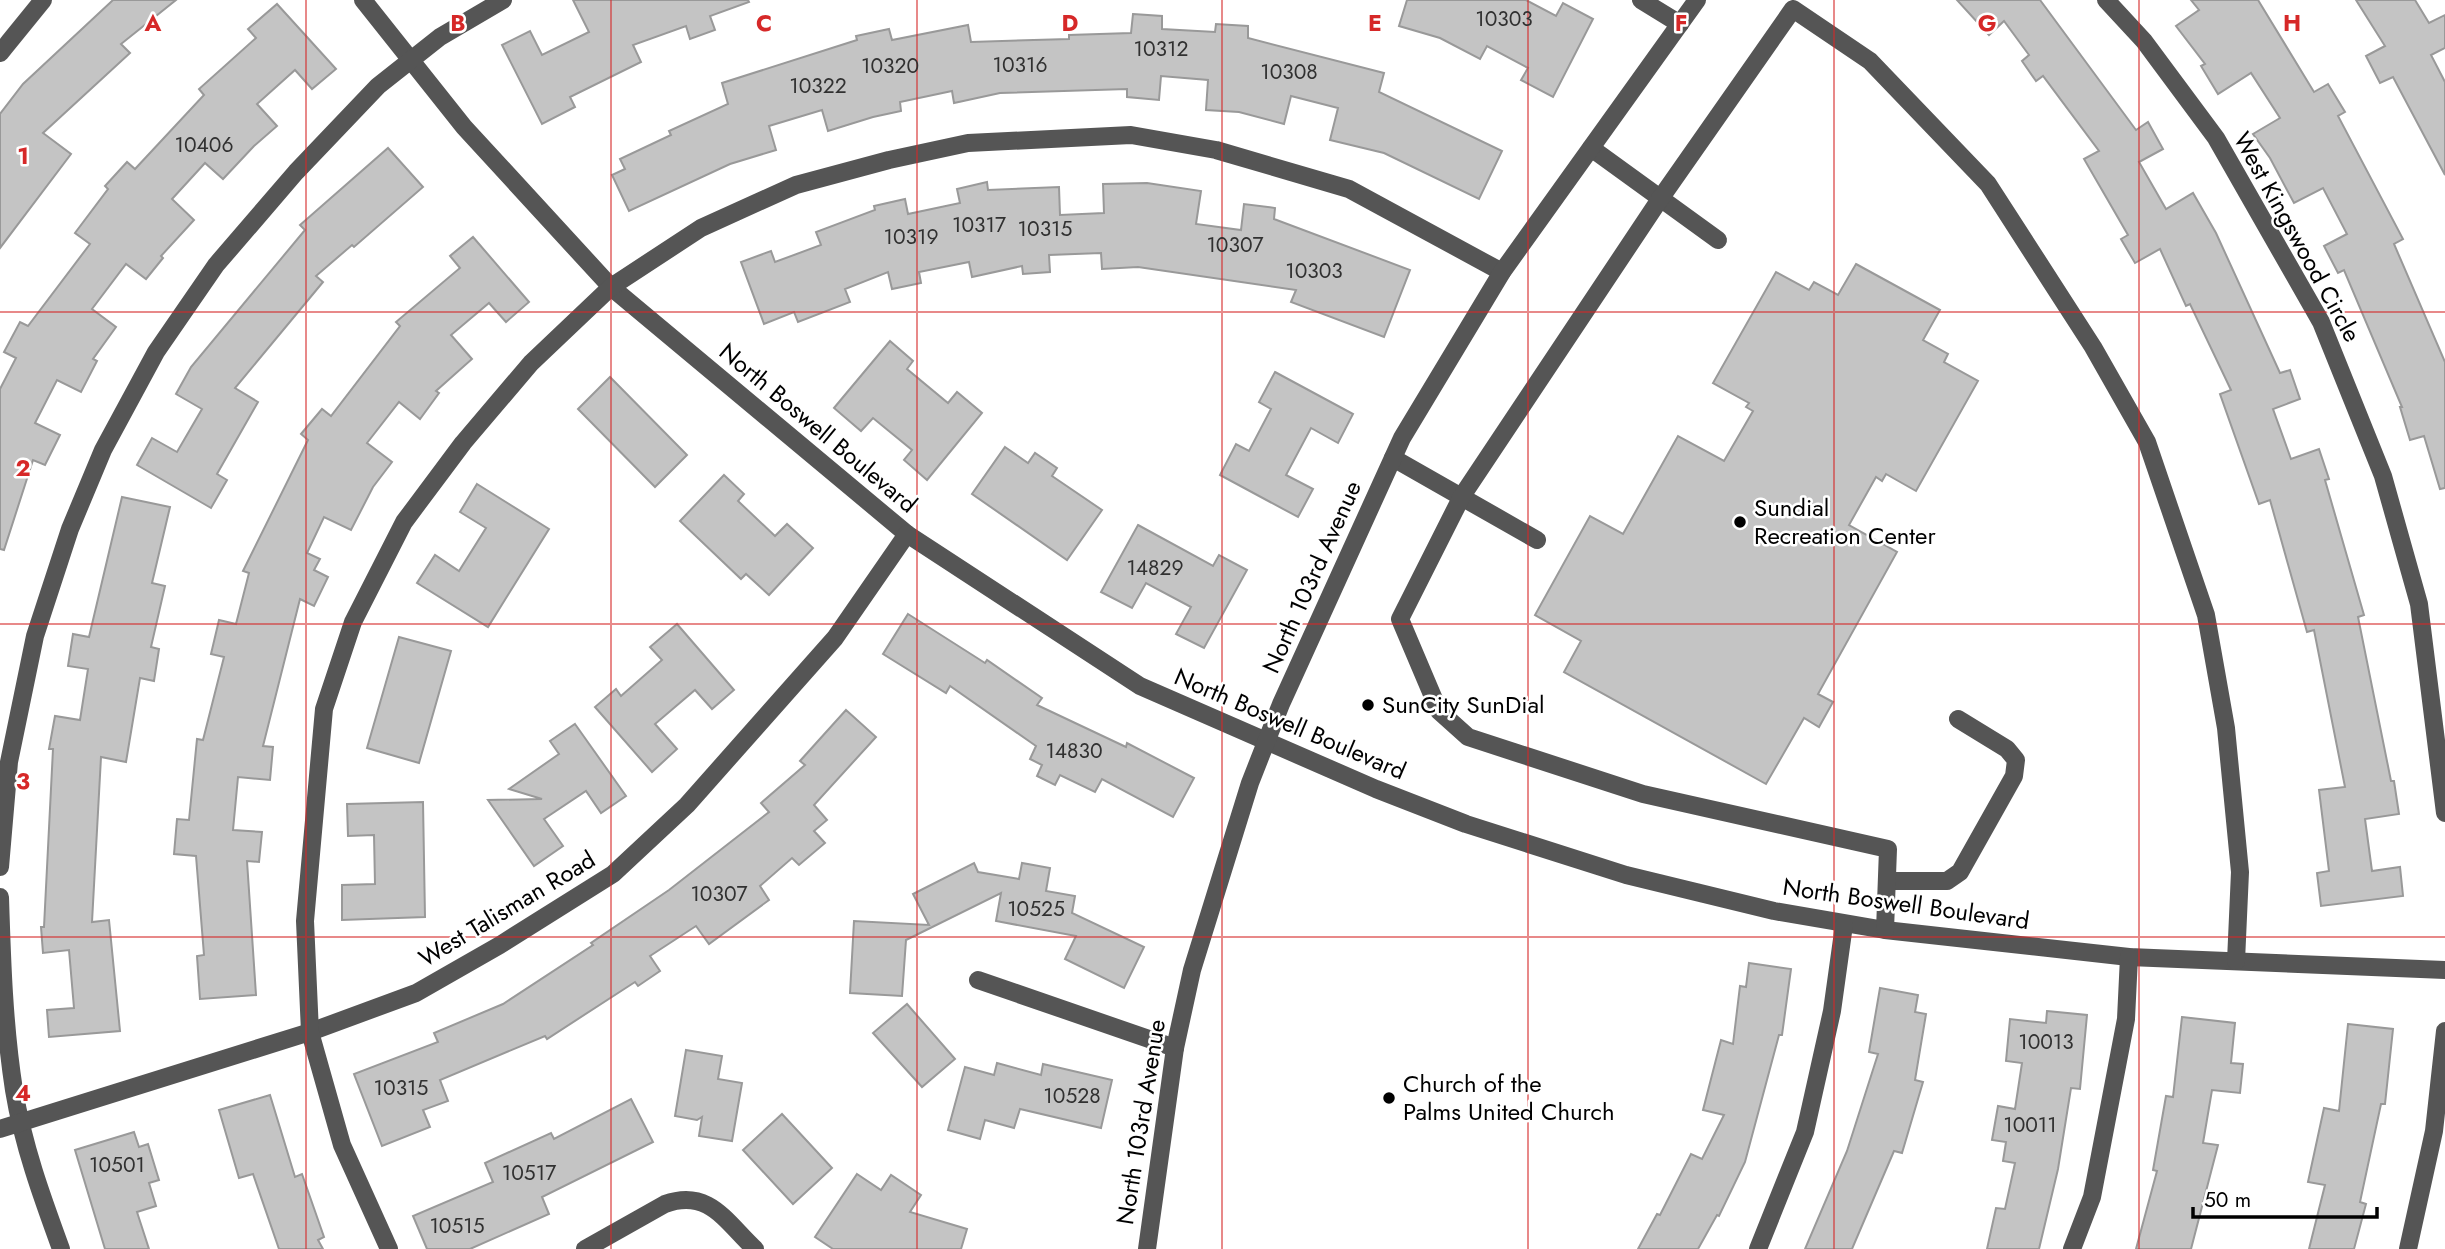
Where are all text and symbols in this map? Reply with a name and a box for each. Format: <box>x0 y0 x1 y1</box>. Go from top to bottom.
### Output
house number: 10303 <box>1475 4 1533 34</box>
text: A <box>144 6 162 40</box>
text: B <box>450 6 466 40</box>
text: C <box>756 6 772 40</box>
text: D <box>1062 6 1079 40</box>
text: E <box>1368 6 1382 40</box>
text: F <box>1675 6 1687 40</box>
text: G <box>1978 6 1996 40</box>
text: H <box>2283 6 2301 40</box>
house number: 10312 <box>1134 34 1188 64</box>
house number: 10316 <box>992 50 1048 80</box>
house number: 10320 <box>861 51 919 81</box>
house number: 10308 <box>1260 57 1318 87</box>
house number: 10322 <box>789 71 847 101</box>
street label: West Kingswood Circle <box>2225 125 2370 348</box>
house number: 10406 <box>175 130 234 160</box>
text: 1 <box>17 139 29 173</box>
house number: 10317 <box>952 210 1006 240</box>
house number: 10315 <box>1018 214 1072 244</box>
house number: 10319 <box>883 222 939 252</box>
house number: 10307 <box>1206 230 1264 260</box>
house number: 10303 <box>1285 256 1343 286</box>
street label: North Boswell Boulevard <box>712 334 925 521</box>
text: 2 <box>15 451 31 485</box>
street label: North 103rd Avenue <box>1253 475 1370 679</box>
place label: Sundial Recreation Center <box>1754 490 1936 553</box>
marker: Sundial Recreation Center <box>1732 514 1748 530</box>
house number: 14829 <box>1126 553 1184 583</box>
street label: North Boswell Boulevard <box>1169 659 1412 788</box>
place label: SunCity SunDial <box>1382 687 1545 722</box>
marker: SunCity SunDial <box>1360 697 1376 713</box>
house number: 14830 <box>1045 736 1103 766</box>
text: 3 <box>16 764 30 798</box>
street label: West Talisman Road <box>412 842 602 975</box>
street label: North Boswell Boulevard <box>1780 869 2032 938</box>
house number: 10307 <box>690 879 748 909</box>
house number: 10525 <box>1007 894 1065 924</box>
street label: North 103rd Avenue <box>1107 1017 1174 1227</box>
house number: 10013 <box>2018 1027 2074 1057</box>
place label: Church of the Palms United Church <box>1403 1066 1615 1129</box>
house number: 10315 <box>374 1073 428 1103</box>
text: 4 <box>15 1076 31 1110</box>
house number: 10528 <box>1043 1081 1101 1111</box>
marker: Church of the Palms United Church <box>1381 1090 1397 1106</box>
house number: 10011 <box>2003 1110 2057 1140</box>
house number: 10501 <box>89 1150 145 1180</box>
house number: 10517 <box>502 1158 556 1188</box>
scale bar <box>2193 1176 2377 1220</box>
text: 50 m <box>2204 1185 2251 1215</box>
house number: 10515 <box>429 1211 485 1241</box>

